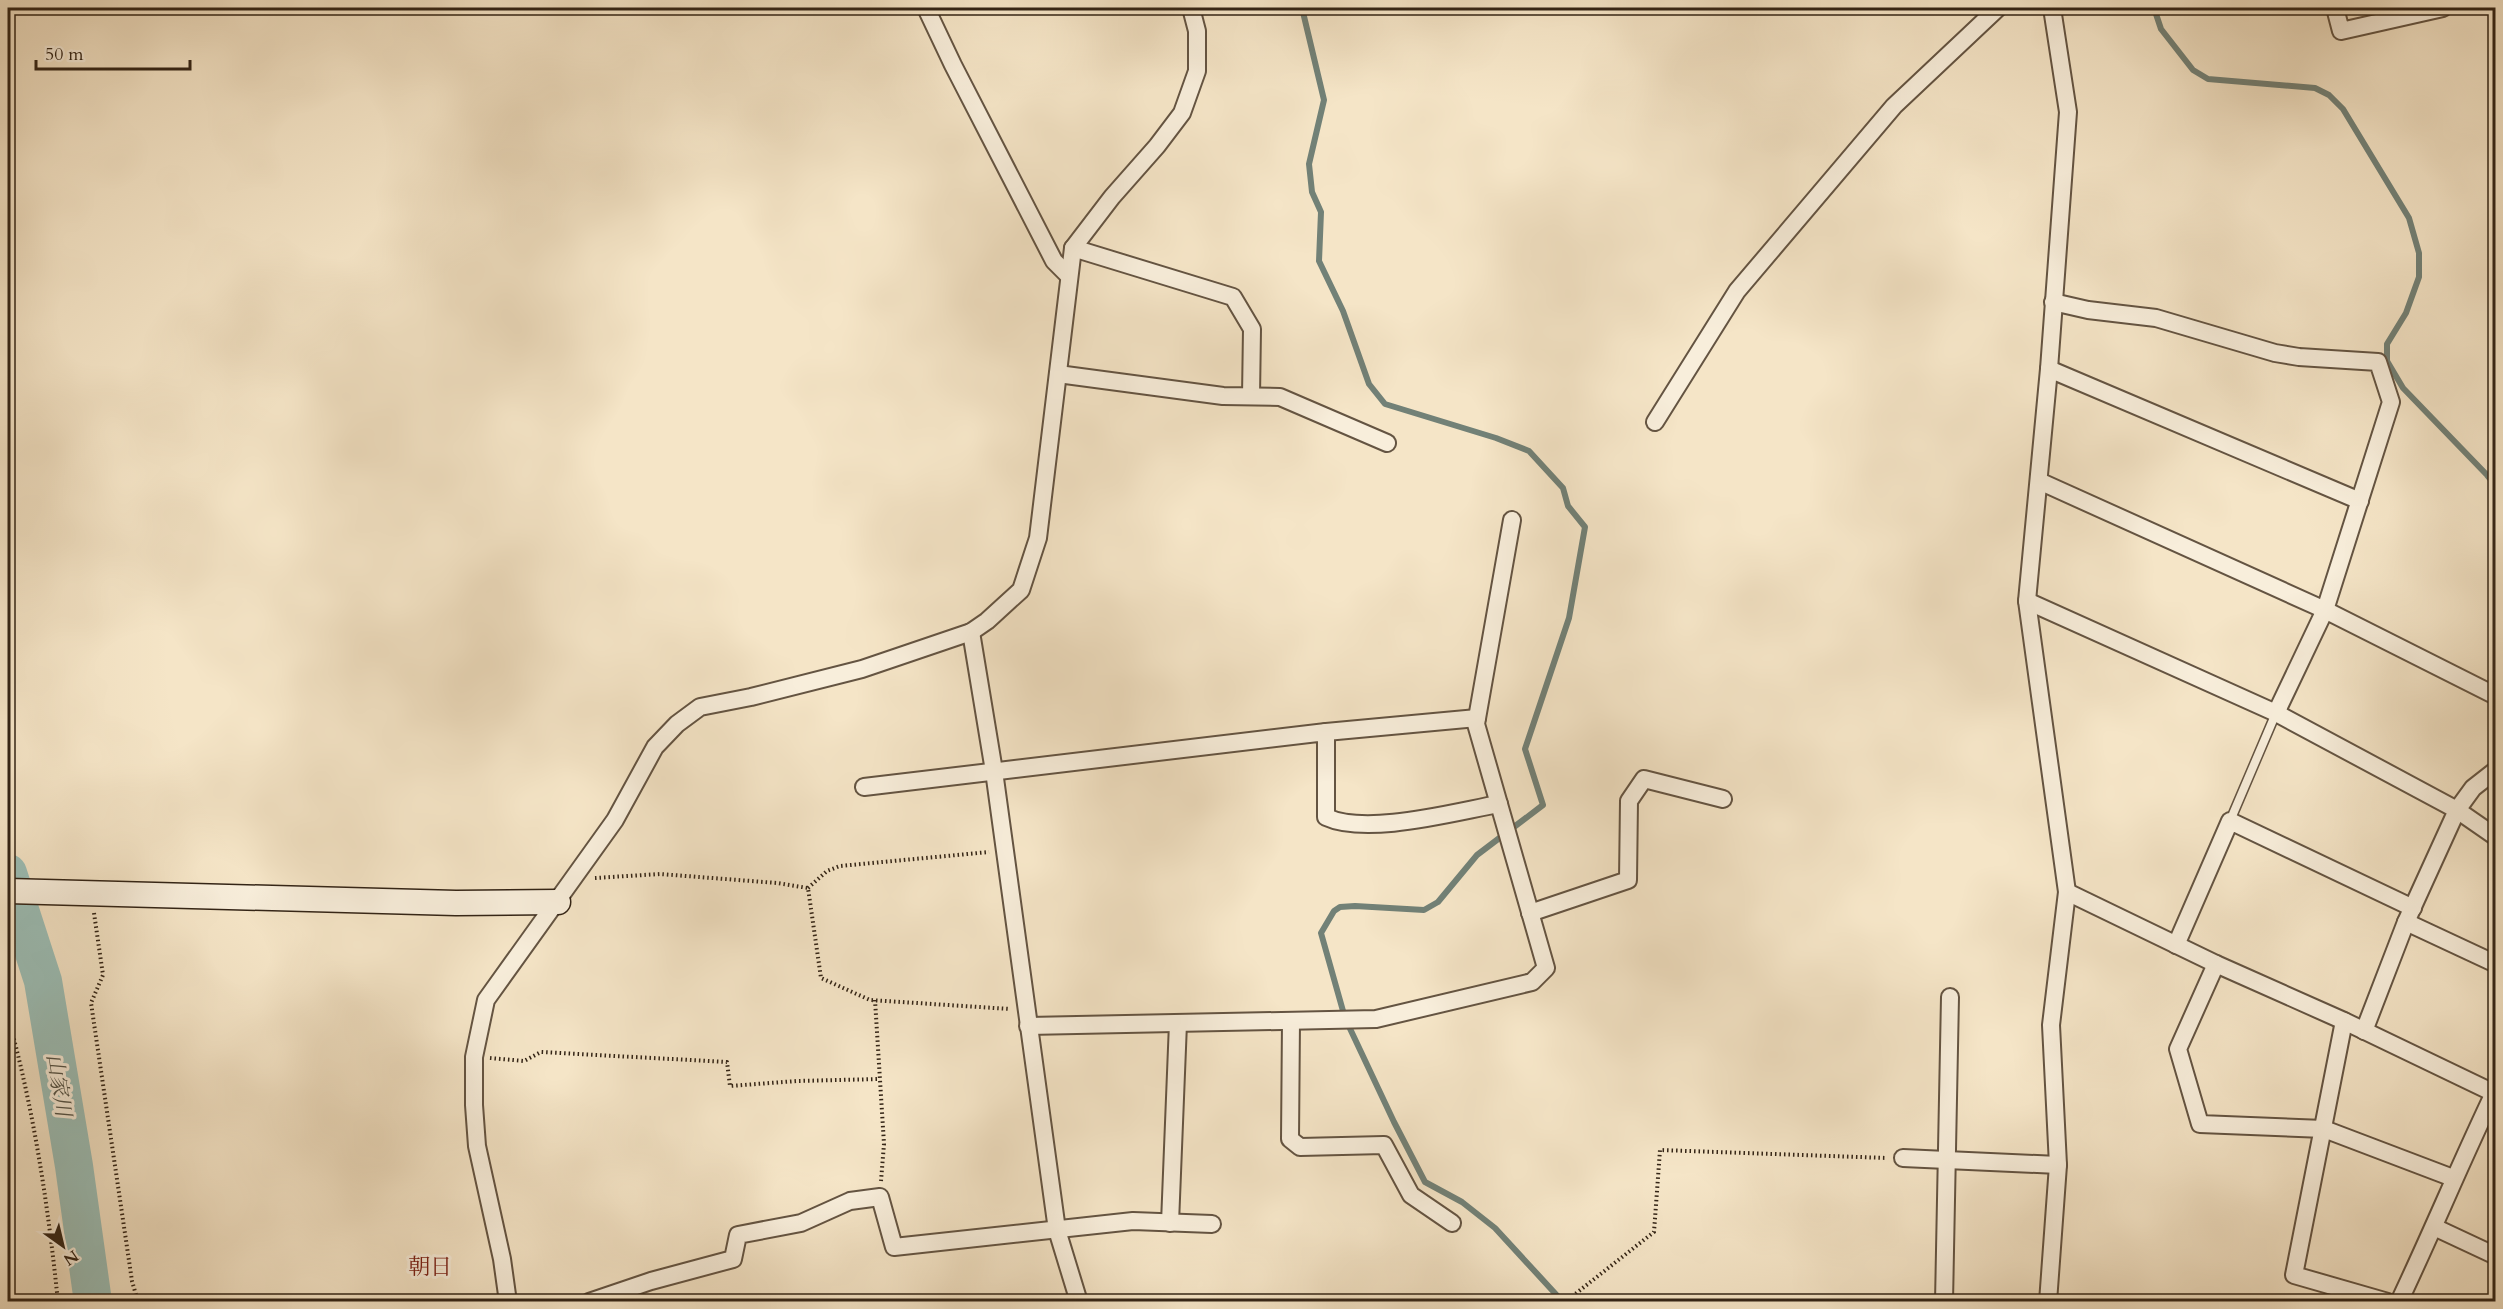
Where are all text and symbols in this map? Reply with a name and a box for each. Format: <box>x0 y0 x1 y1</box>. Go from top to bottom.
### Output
scale bar <box>36 33 190 71</box>
text: 50 m <box>45 42 84 67</box>
water label: 山家川 <box>39 1052 78 1120</box>
north arrow <box>33 1216 93 1276</box>
text: N <box>59 1245 83 1271</box>
district label: 朝日 <box>408 1252 452 1282</box>

